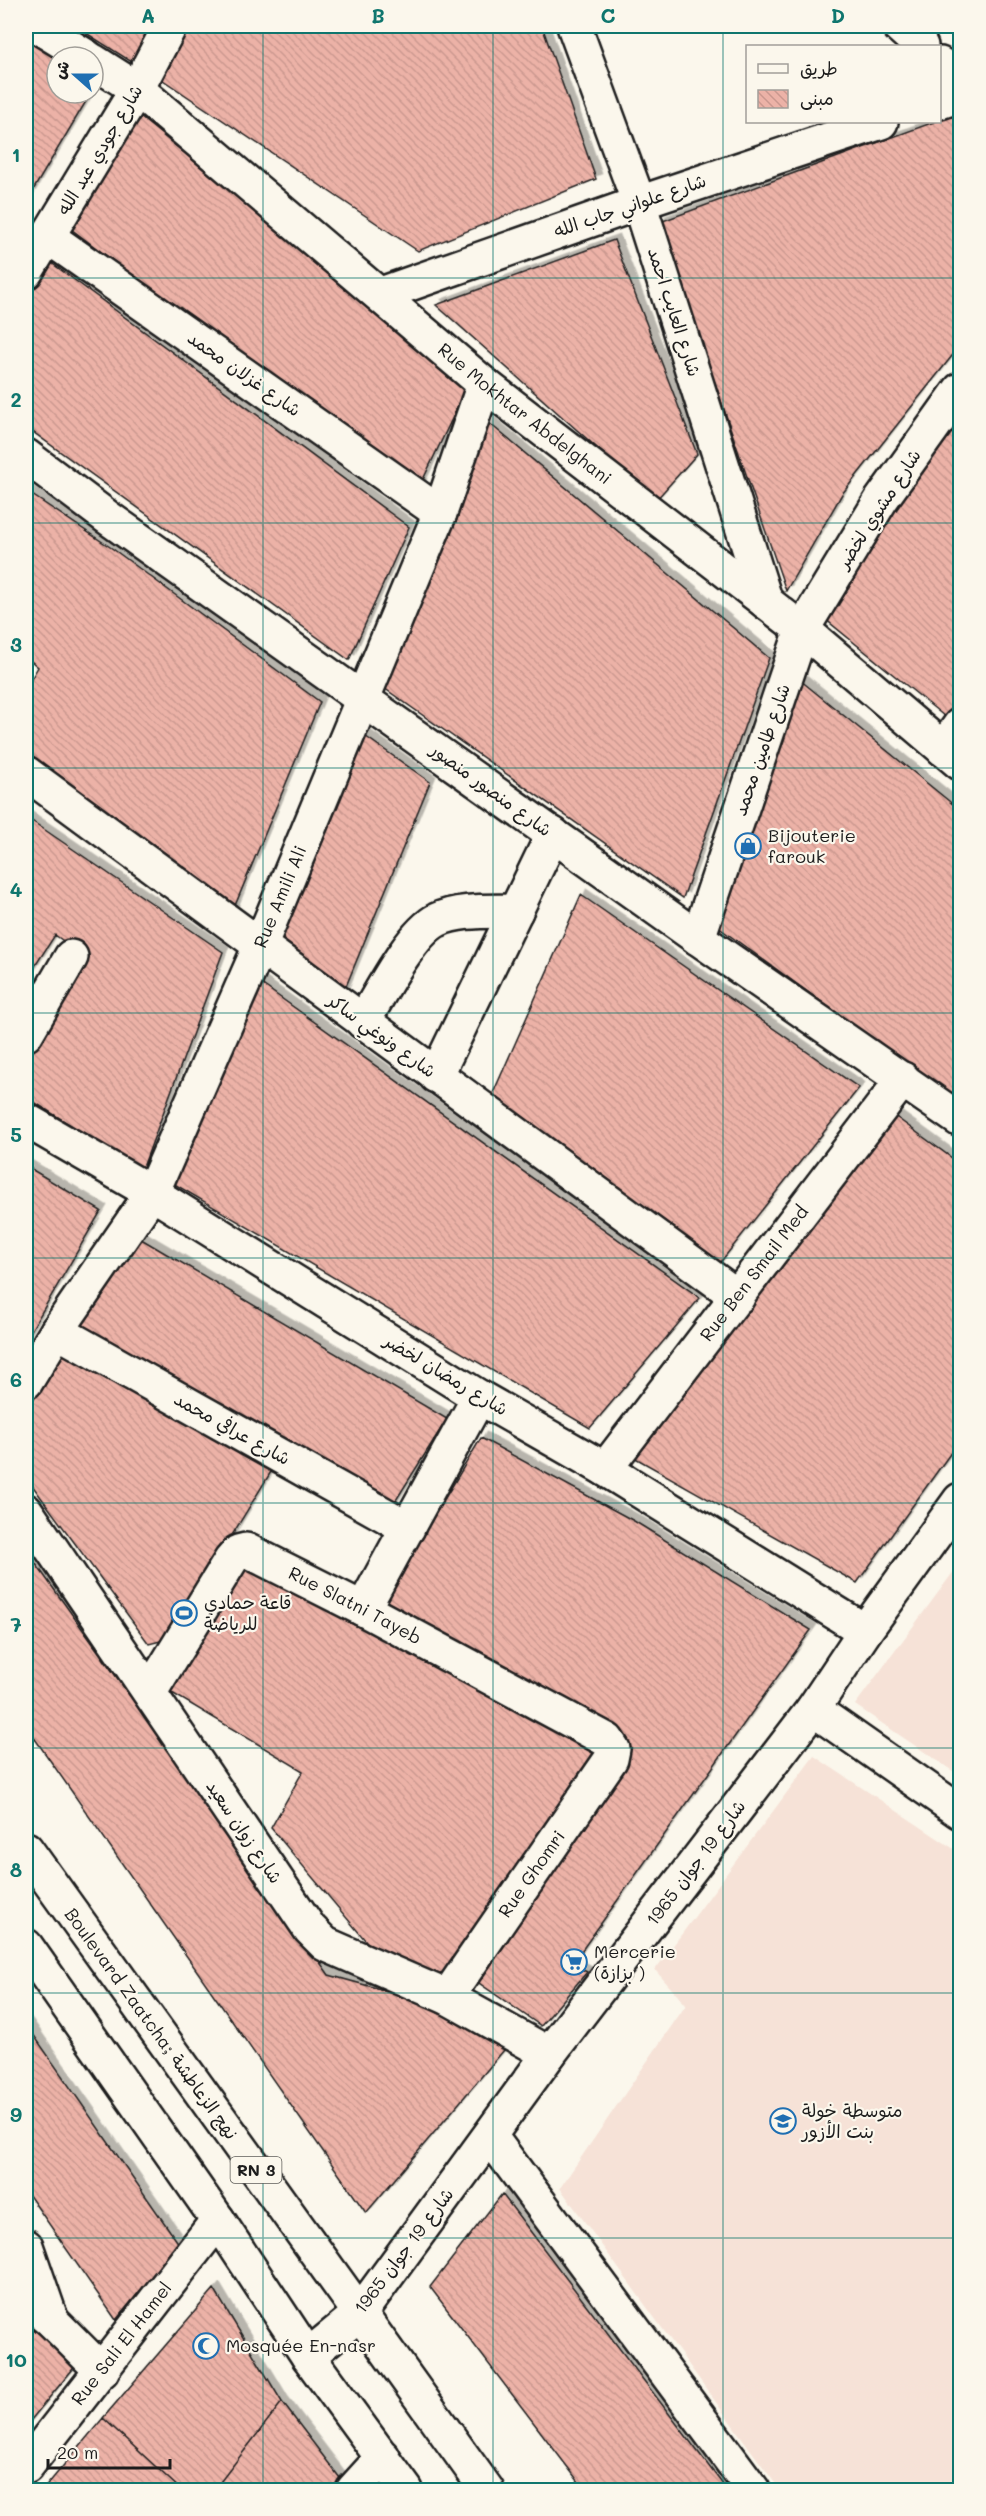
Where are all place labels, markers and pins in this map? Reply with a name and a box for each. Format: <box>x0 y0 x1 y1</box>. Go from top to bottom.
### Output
place label: Bijouterie farouk <box>768 823 856 868</box>
shop icon: Bijouterie farouk <box>733 831 763 861</box>
place label: قاعة حمادي للرياضة <box>204 1590 292 1635</box>
sports icon: قاعة حمادي للرياضة <box>169 1598 199 1628</box>
place label: Mercerie (بزازة ) <box>594 1939 676 1984</box>
supermarket icon: Mercerie (بزازة ) <box>559 1947 589 1977</box>
place label: متوسطة خولة بنت الأزور <box>800 2098 903 2143</box>
school or university icon: متوسطة خولة بنت الأزور <box>768 2106 798 2136</box>
mosque icon: Mosquée En-nasr <box>191 2331 221 2361</box>
place label: Mosquée En-nasr <box>226 2333 376 2357</box>

